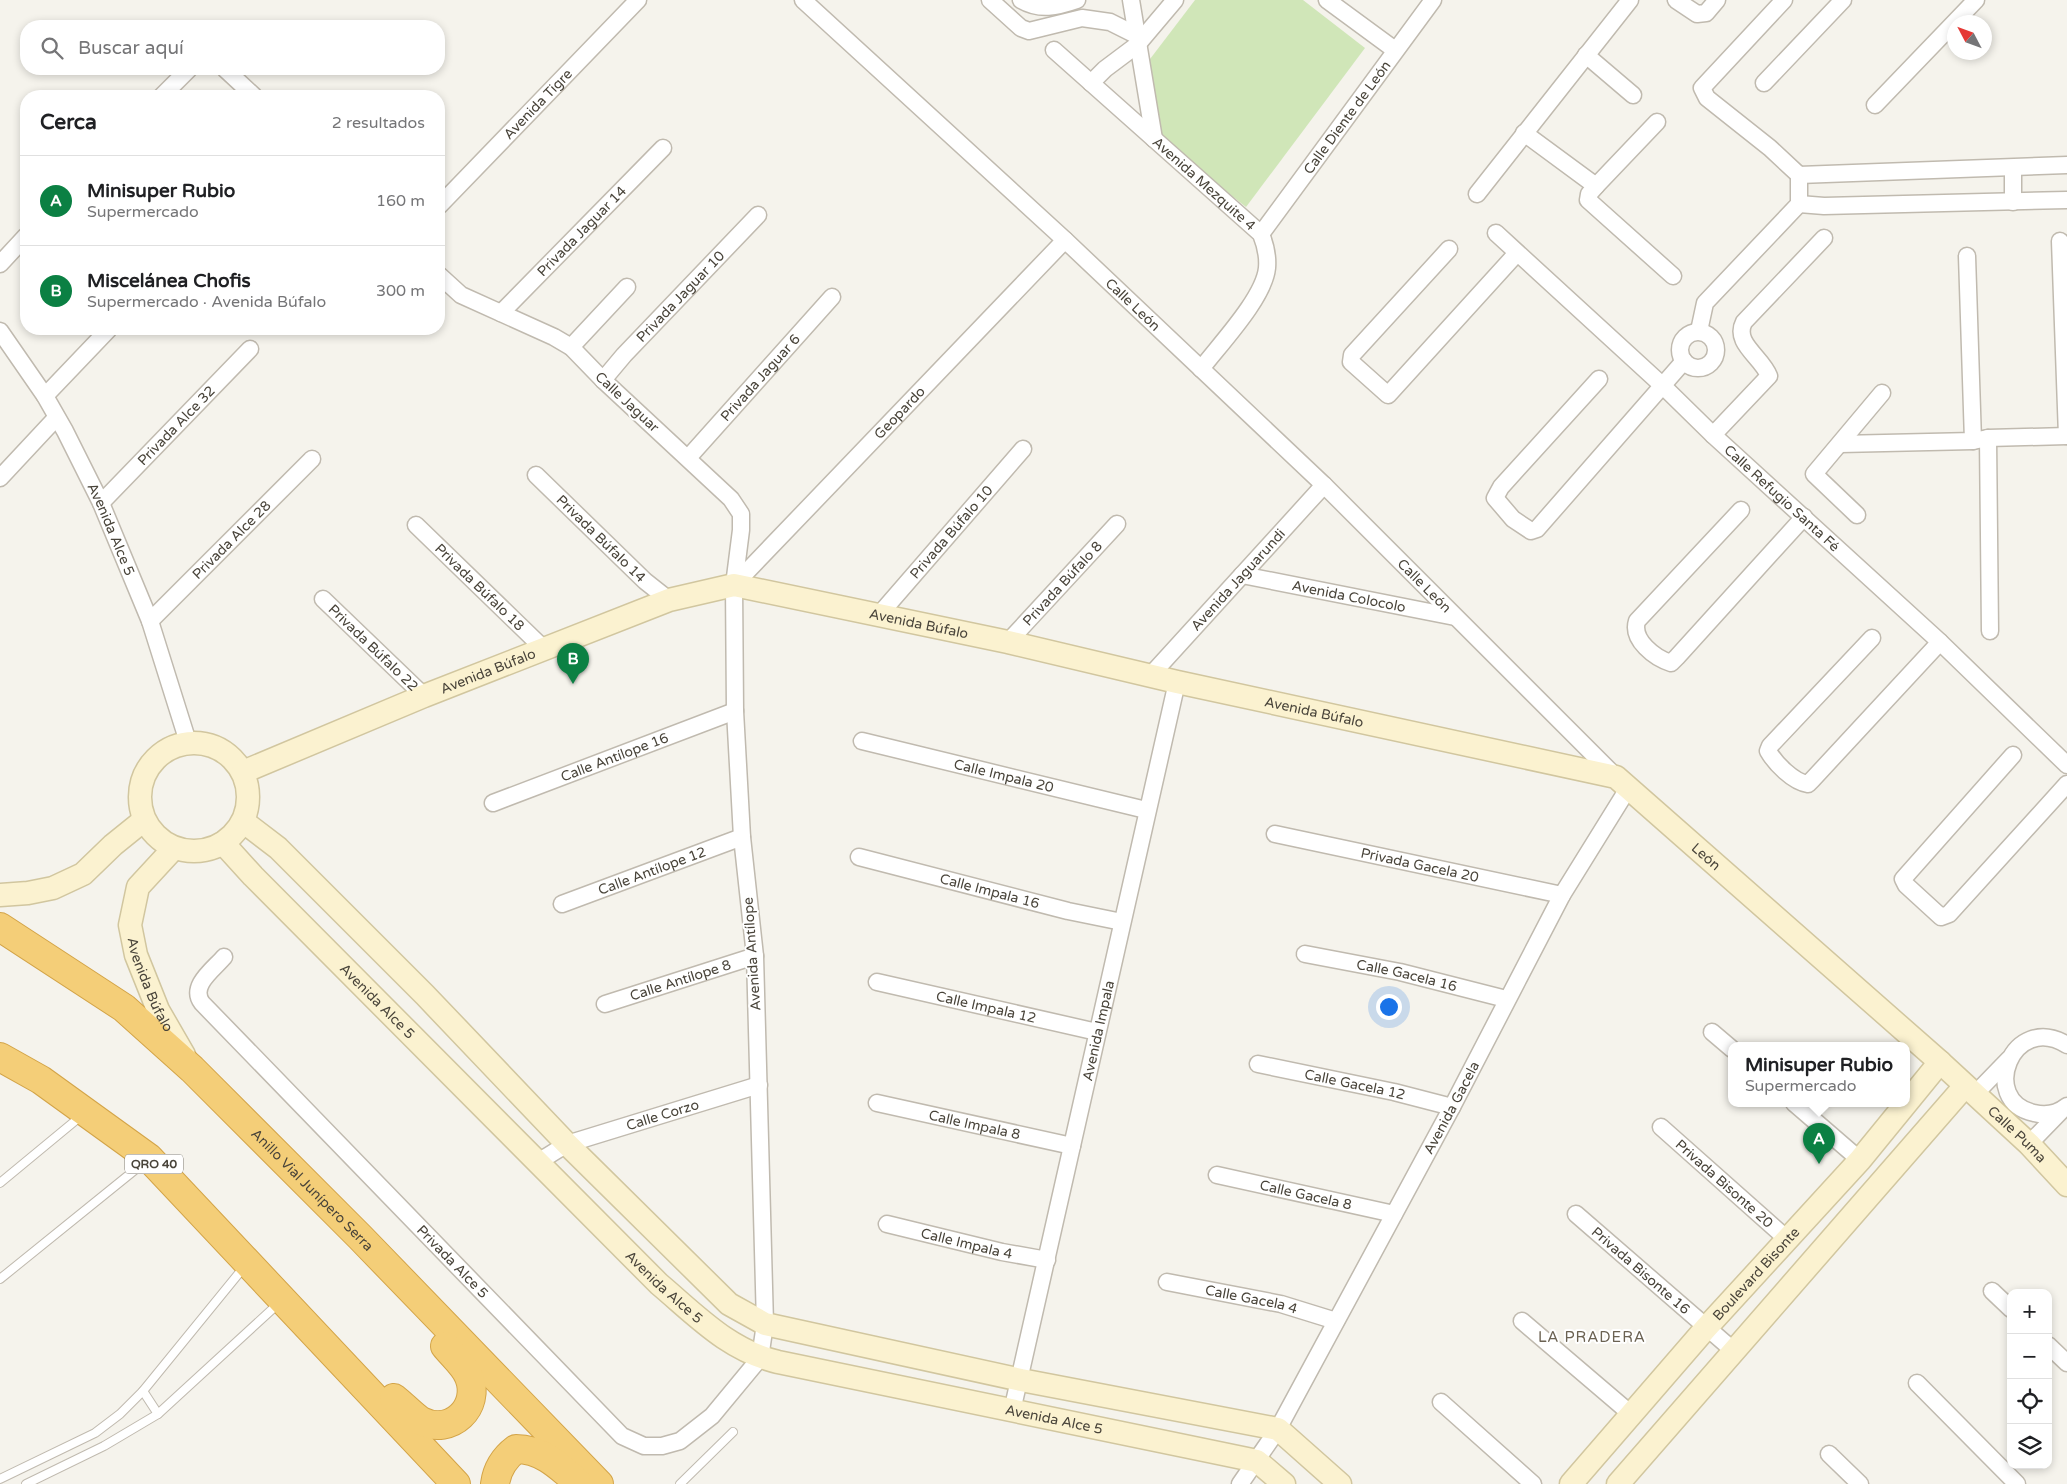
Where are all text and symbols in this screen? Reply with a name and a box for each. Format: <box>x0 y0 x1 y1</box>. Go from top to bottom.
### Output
north arrow <box>1947 15 1992 60</box>
search box <box>20 20 445 75</box>
icon: search <box>38 34 66 62</box>
text: Buscar aquí <box>78 37 184 59</box>
street label: Calle Diente de León <box>1300 57 1394 177</box>
street label: Avenida Tigre <box>500 65 576 143</box>
text: Cerca <box>40 110 97 135</box>
text: 2 resultados <box>332 113 425 133</box>
street label: Avenida Mezquite 4 <box>1149 133 1259 234</box>
text: Minisuper Rubio <box>87 180 235 202</box>
street label: Privada Jaguar 14 <box>533 182 630 280</box>
text: A <box>50 191 62 211</box>
text: 160 m <box>376 191 425 211</box>
text: Supermercado <box>87 202 199 222</box>
street label: Privada Jaguar 10 <box>633 247 728 345</box>
text: Miscelánea Chofis <box>87 270 251 292</box>
street label: Calle León <box>1102 274 1164 334</box>
text: B <box>50 281 62 301</box>
text: 300 m <box>376 281 425 301</box>
text: Supermercado · Avenida Búfalo <box>87 292 326 312</box>
street label: Privada Jaguar 6 <box>717 330 804 425</box>
street label: Calle Jaguar <box>592 368 663 436</box>
street label: Privada Alce 32 <box>134 382 218 469</box>
street label: Geopardo <box>870 383 929 442</box>
street label: Calle Refugio Santa Fé <box>1721 441 1843 555</box>
street label: Avenida Alce 5 <box>84 480 139 578</box>
street label: Privada Búfalo 10 <box>906 482 996 582</box>
street label: Privada Búfalo 14 <box>553 491 650 586</box>
street label: Privada Alce 28 <box>188 497 274 583</box>
street label: Avenida Jaguarundi <box>1187 525 1289 634</box>
street label: Privada Búfalo 8 <box>1019 537 1106 629</box>
street label: Privada Búfalo 18 <box>432 540 528 634</box>
street label: Calle León <box>1394 555 1455 616</box>
street label: Avenida Colocolo <box>1291 577 1407 616</box>
street label: Privada Búfalo 22 <box>325 600 422 695</box>
street label: Avenida Búfalo <box>868 605 970 642</box>
pin: B <box>557 643 589 684</box>
street label: Avenida Búfalo <box>438 645 538 697</box>
street label: Avenida Búfalo <box>1263 693 1365 731</box>
street label: Calle Antílope 16 <box>558 729 671 785</box>
street label: Calle Impala 20 <box>952 755 1056 796</box>
street label: León <box>1688 839 1724 874</box>
street label: Calle Antílope 12 <box>596 843 708 898</box>
street label: Privada Gacela 20 <box>1359 844 1481 886</box>
street label: Calle Impala 16 <box>938 870 1042 912</box>
street label: Avenida Antílope <box>740 897 764 1011</box>
street label: Avenida Búfalo <box>124 936 177 1035</box>
street label: Calle Gacela 16 <box>1355 955 1459 995</box>
street label: Calle Antílope 8 <box>628 956 733 1004</box>
street label: Avenida Alce 5 <box>336 960 418 1042</box>
street label: Avenida Impala <box>1078 979 1118 1082</box>
street label: Calle Impala 12 <box>934 987 1038 1026</box>
your location <box>1376 994 1402 1020</box>
popup <box>1728 1042 1910 1107</box>
text: Minisuper Rubio <box>1745 1054 1893 1076</box>
street label: Avenida Gacela <box>1420 1058 1483 1157</box>
street label: Calle Gacela 12 <box>1303 1065 1407 1103</box>
text: Supermercado <box>1745 1076 1857 1096</box>
street label: Calle Corzo <box>624 1096 701 1134</box>
street label: Calle Puma <box>1984 1102 2050 1166</box>
street label: Calle Impala 8 <box>927 1106 1022 1143</box>
pin: A <box>1803 1123 1835 1164</box>
street label: Anillo Vial Junípero Serra <box>248 1125 377 1254</box>
street label: Privada Bisonte 20 <box>1672 1136 1777 1231</box>
road number: QRO 40 <box>125 1154 183 1174</box>
street label: Calle Gacela 8 <box>1258 1176 1354 1213</box>
street label: Privada Alce 5 <box>413 1221 492 1302</box>
street label: Privada Bisonte 16 <box>1588 1223 1694 1318</box>
street label: Boulevard Bisonte <box>1709 1223 1803 1324</box>
street label: Calle Impala 4 <box>919 1224 1014 1262</box>
street label: Avenida Alce 5 <box>622 1247 707 1327</box>
street label: Calle Gacela 4 <box>1204 1281 1300 1317</box>
map controls <box>2007 1289 2052 1469</box>
button: + <box>2007 1289 2052 1334</box>
district label: LA PRADERA <box>1538 1328 1646 1346</box>
button: − <box>2007 1334 2052 1379</box>
button: locate <box>2007 1379 2052 1424</box>
street label: Avenida Alce 5 <box>1004 1401 1104 1437</box>
button: layers <box>2007 1424 2052 1469</box>

